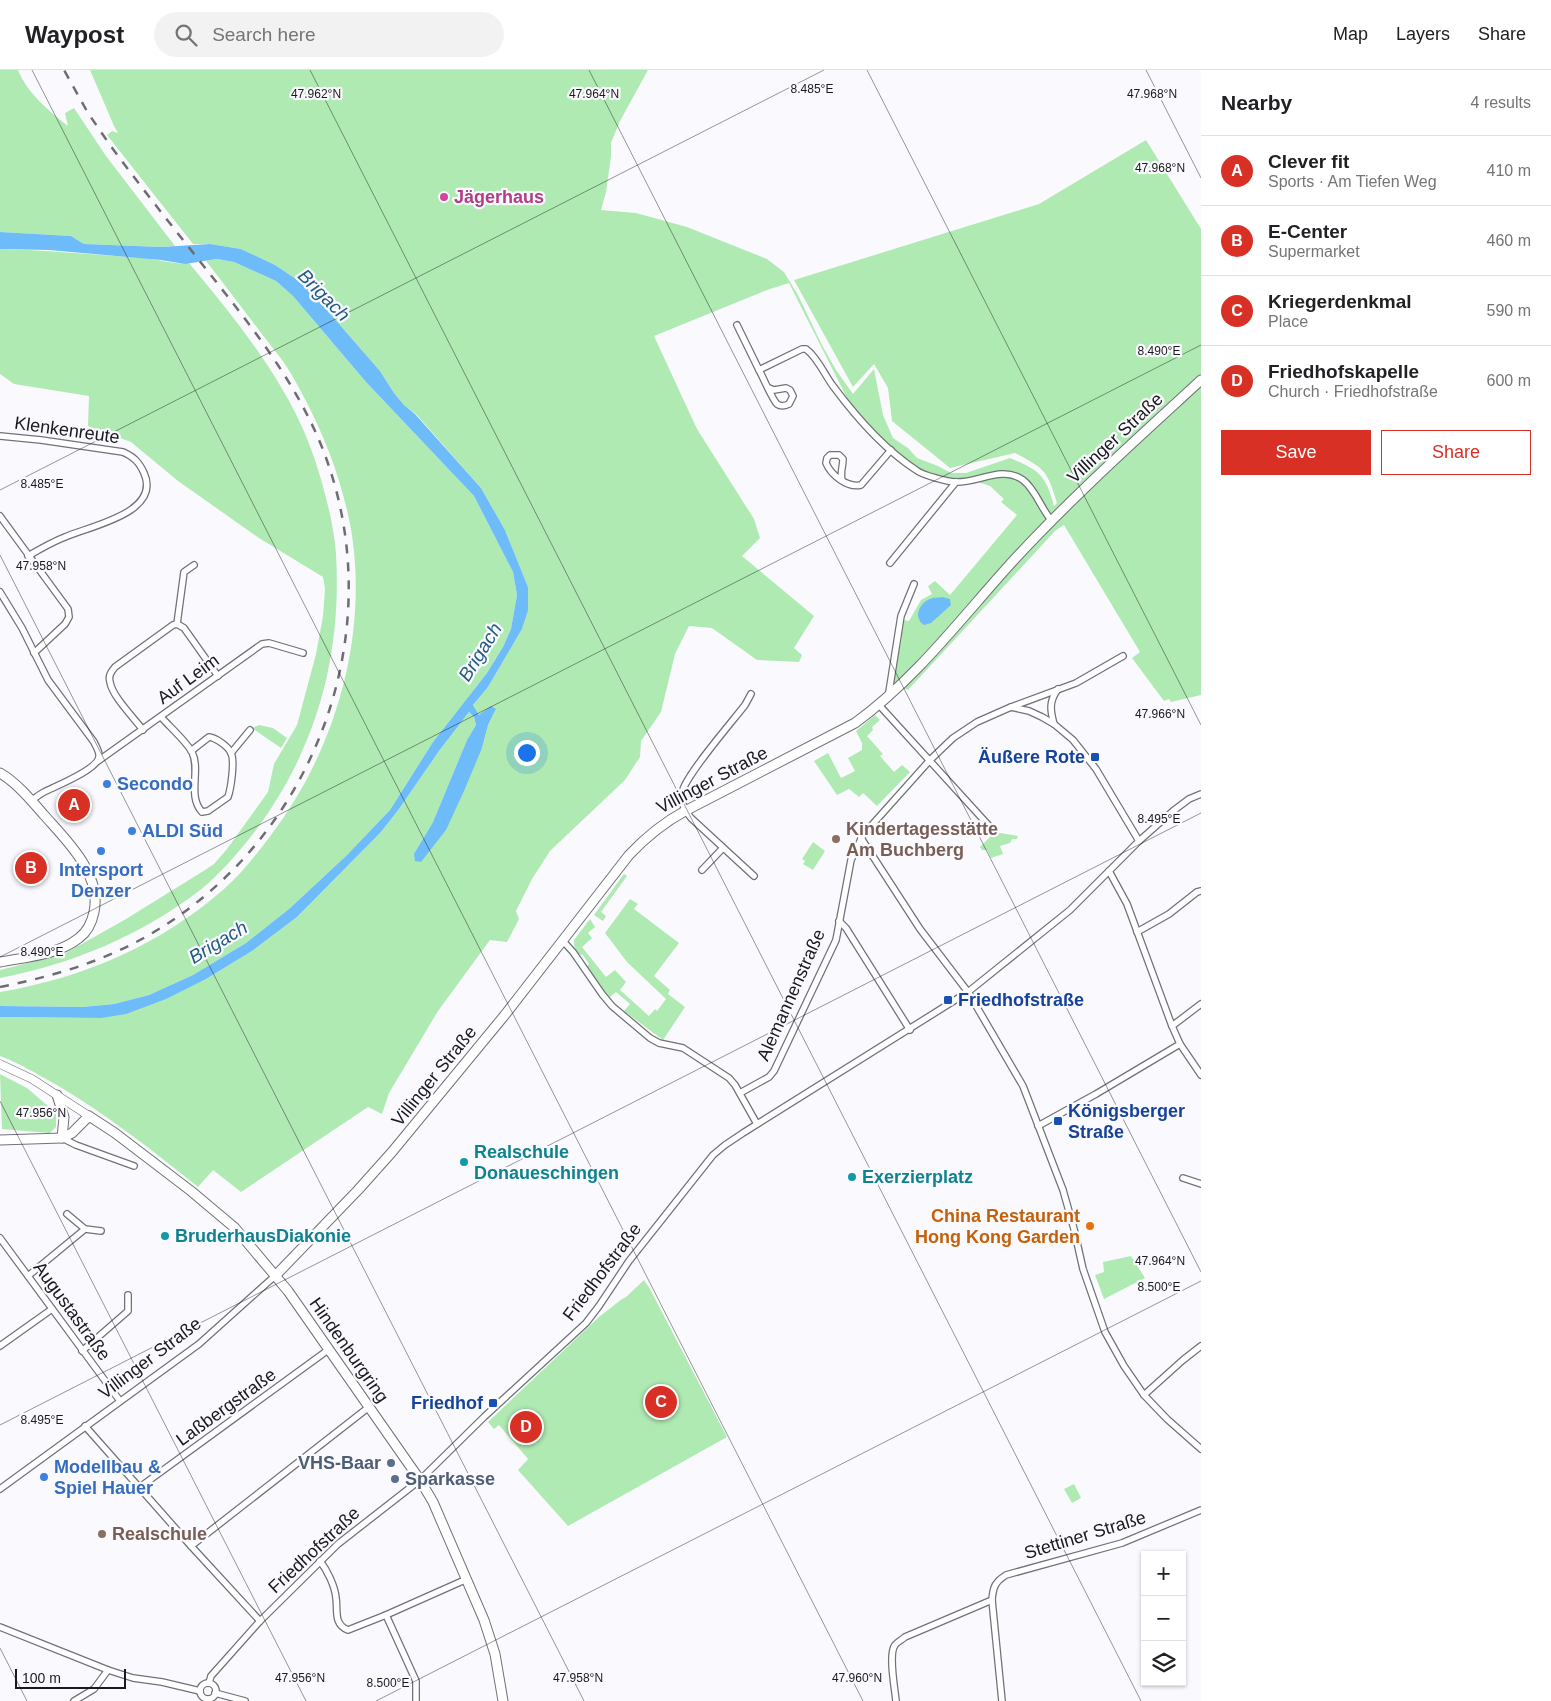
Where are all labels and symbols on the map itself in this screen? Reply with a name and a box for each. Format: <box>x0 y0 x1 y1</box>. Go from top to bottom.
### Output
text: 8.485°E <box>791 82 833 96</box>
text: 47.962°N <box>291 87 341 101</box>
text: 47.964°N <box>569 87 619 101</box>
text: 47.968°N <box>1127 87 1177 101</box>
text: 47.968°N <box>1135 161 1185 175</box>
place label: Jägerhaus <box>454 187 544 207</box>
marker: Jägerhaus <box>438 191 450 203</box>
water label: Brigach <box>294 265 354 325</box>
text: 8.490°E <box>1138 344 1180 358</box>
street label: Villinger Straße <box>1063 389 1167 487</box>
street label: Klenkenreute <box>13 413 121 447</box>
text: 8.485°E <box>21 477 63 491</box>
text: 47.958°N <box>16 559 66 573</box>
water label: Brigach <box>454 619 506 685</box>
street label: Auf Leim <box>153 650 223 708</box>
text: 47.966°N <box>1135 707 1185 721</box>
your location <box>514 740 540 766</box>
street label: Villinger Straße <box>653 742 771 818</box>
place label: Äußere Rote <box>978 747 1085 767</box>
marker: Äußere Rote <box>1089 751 1101 763</box>
place label: Secondo <box>117 774 193 794</box>
marker: Secondo <box>101 778 113 790</box>
pin: A <box>58 786 90 824</box>
text: 8.495°E <box>1138 812 1180 826</box>
place label: Kindertagesstätte Am Buchberg <box>846 819 998 860</box>
place label: ALDI Süd <box>142 821 223 841</box>
marker: ALDI Süd <box>126 825 138 837</box>
marker: Kindertagesstätte Am Buchberg <box>830 833 842 845</box>
marker: Intersport Denzer <box>95 845 107 857</box>
pin: B <box>15 849 47 887</box>
place label: Intersport Denzer <box>59 860 143 901</box>
water label: Brigach <box>185 916 251 968</box>
street label: Alemannenstraße <box>753 926 829 1064</box>
text: 8.490°E <box>21 945 63 959</box>
place label: Friedhofstraße <box>958 990 1084 1010</box>
marker: Friedhofstraße <box>942 994 954 1006</box>
street label: Villinger Straße <box>388 1022 480 1130</box>
place label: Königsberger Straße <box>1068 1101 1185 1142</box>
text: 47.956°N <box>16 1106 66 1120</box>
marker: Königsberger Straße <box>1052 1115 1064 1127</box>
place label: Realschule Donaueschingen <box>474 1142 619 1183</box>
marker: Realschule Donaueschingen <box>458 1156 470 1168</box>
place label: Exerzierplatz <box>862 1167 973 1187</box>
marker: Exerzierplatz <box>846 1171 858 1183</box>
place label: China Restaurant Hong Kong Garden <box>915 1206 1080 1247</box>
street label: Friedhofstraße <box>559 1219 645 1325</box>
marker: China Restaurant Hong Kong Garden <box>1084 1220 1096 1232</box>
place label: BruderhausDiakonie <box>175 1226 351 1246</box>
marker: BruderhausDiakonie <box>159 1230 171 1242</box>
text: 47.964°N <box>1135 1254 1185 1268</box>
street label: Augustastraße <box>30 1258 114 1364</box>
text: 8.500°E <box>1138 1280 1180 1294</box>
street label: Hindenburgring <box>306 1294 392 1406</box>
street label: Villinger Straße <box>95 1313 205 1403</box>
street label: Laßbergstraße <box>172 1364 280 1450</box>
pin: C <box>645 1383 677 1421</box>
place label: Friedhof <box>411 1393 484 1413</box>
marker: Friedhof <box>487 1397 499 1409</box>
pin: D <box>510 1408 542 1446</box>
text: 8.495°E <box>21 1413 63 1427</box>
place label: VHS-Baar <box>298 1453 381 1473</box>
place label: Modellbau & Spiel Hauer <box>54 1457 161 1498</box>
marker: VHS-Baar <box>385 1457 397 1469</box>
place label: Sparkasse <box>405 1469 495 1489</box>
marker: Modellbau & Spiel Hauer <box>38 1471 50 1483</box>
marker: Sparkasse <box>389 1473 401 1485</box>
street label: Friedhofstraße <box>264 1503 364 1597</box>
street label: Stettiner Straße <box>1022 1507 1148 1563</box>
place label: Realschule <box>112 1524 207 1544</box>
marker: Realschule <box>96 1528 108 1540</box>
scale bar <box>15 1666 126 1689</box>
text: 47.956°N <box>275 1671 325 1685</box>
text: 47.958°N <box>553 1671 603 1685</box>
text: 47.960°N <box>832 1671 882 1685</box>
text: 8.500°E <box>367 1676 409 1690</box>

